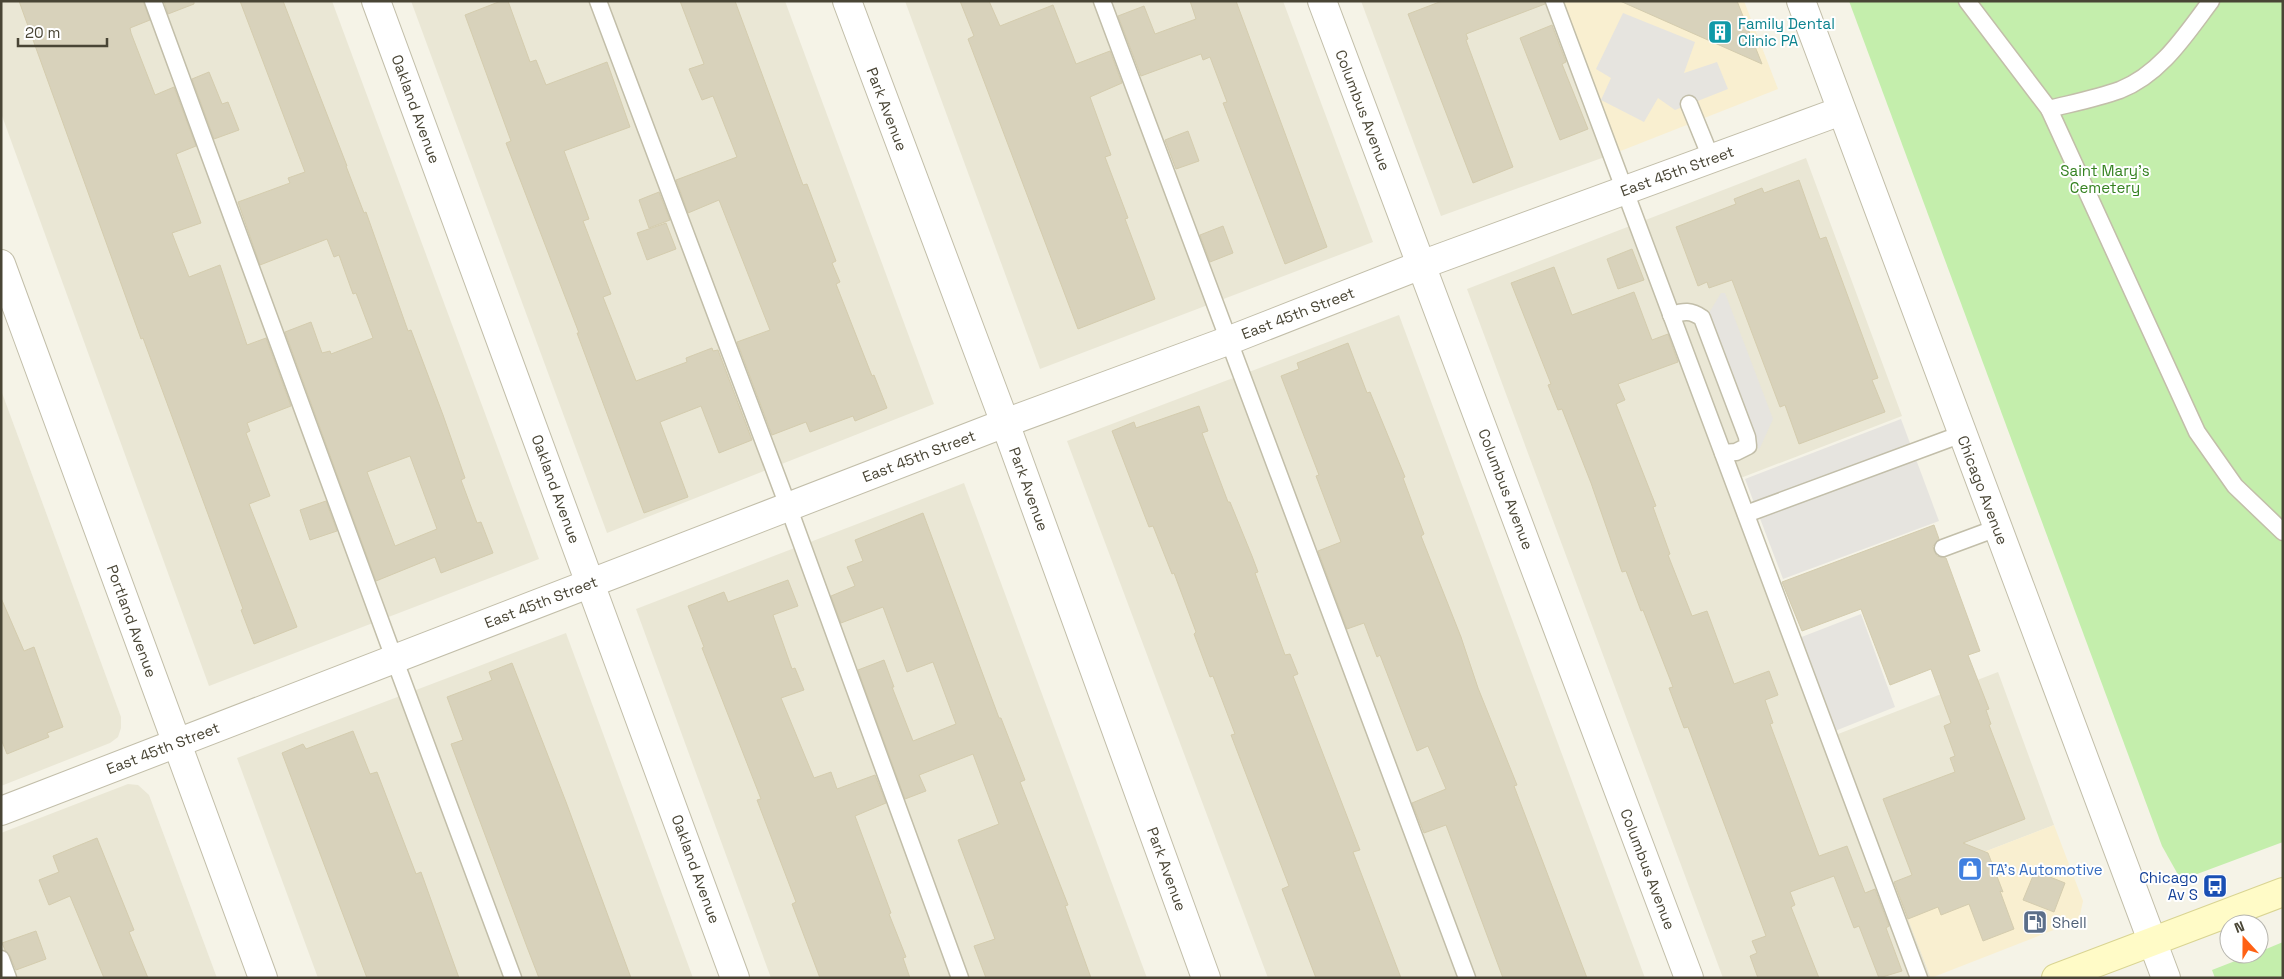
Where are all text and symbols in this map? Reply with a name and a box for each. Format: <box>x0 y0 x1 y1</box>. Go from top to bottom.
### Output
place label: Family Dental Clinic PA <box>1738 14 1835 50</box>
scale bar <box>18 15 106 47</box>
building icon: Family Dental Clinic PA <box>1707 19 1733 45</box>
text: 20 m <box>25 23 60 42</box>
street label: Columbus Avenue <box>1331 47 1395 173</box>
street label: Oakland Avenue <box>387 52 445 166</box>
street label: Park Avenue <box>862 65 912 154</box>
street label: East 45th Street <box>1618 142 1737 200</box>
park label: Saint Mary's Cemetery <box>2060 161 2150 197</box>
street label: East 45th Street <box>1239 283 1357 343</box>
street label: East 45th Street <box>860 426 978 486</box>
street label: Columbus Avenue <box>1474 426 1538 552</box>
street label: Oakland Avenue <box>527 432 585 546</box>
street label: Chicago Avenue <box>1953 433 2013 547</box>
street label: Park Avenue <box>1005 444 1053 534</box>
street label: Portland Avenue <box>103 562 161 680</box>
street label: East 45th Street <box>482 572 600 632</box>
street label: East 45th Street <box>104 718 222 778</box>
street label: Columbus Avenue <box>1616 806 1680 932</box>
street label: Oakland Avenue <box>667 812 725 926</box>
street label: Park Avenue <box>1143 824 1191 914</box>
shop icon: TA's Automotive <box>1957 856 1983 882</box>
place label: TA's Automotive <box>1988 860 2103 879</box>
place label: Chicago Av S <box>2139 868 2198 904</box>
bus stop icon: Chicago Av S <box>2202 873 2228 899</box>
fuel station icon: Shell <box>2022 909 2048 935</box>
place label: Shell <box>2052 913 2087 932</box>
north arrow <box>2219 914 2269 964</box>
text: N <box>2232 917 2247 937</box>

